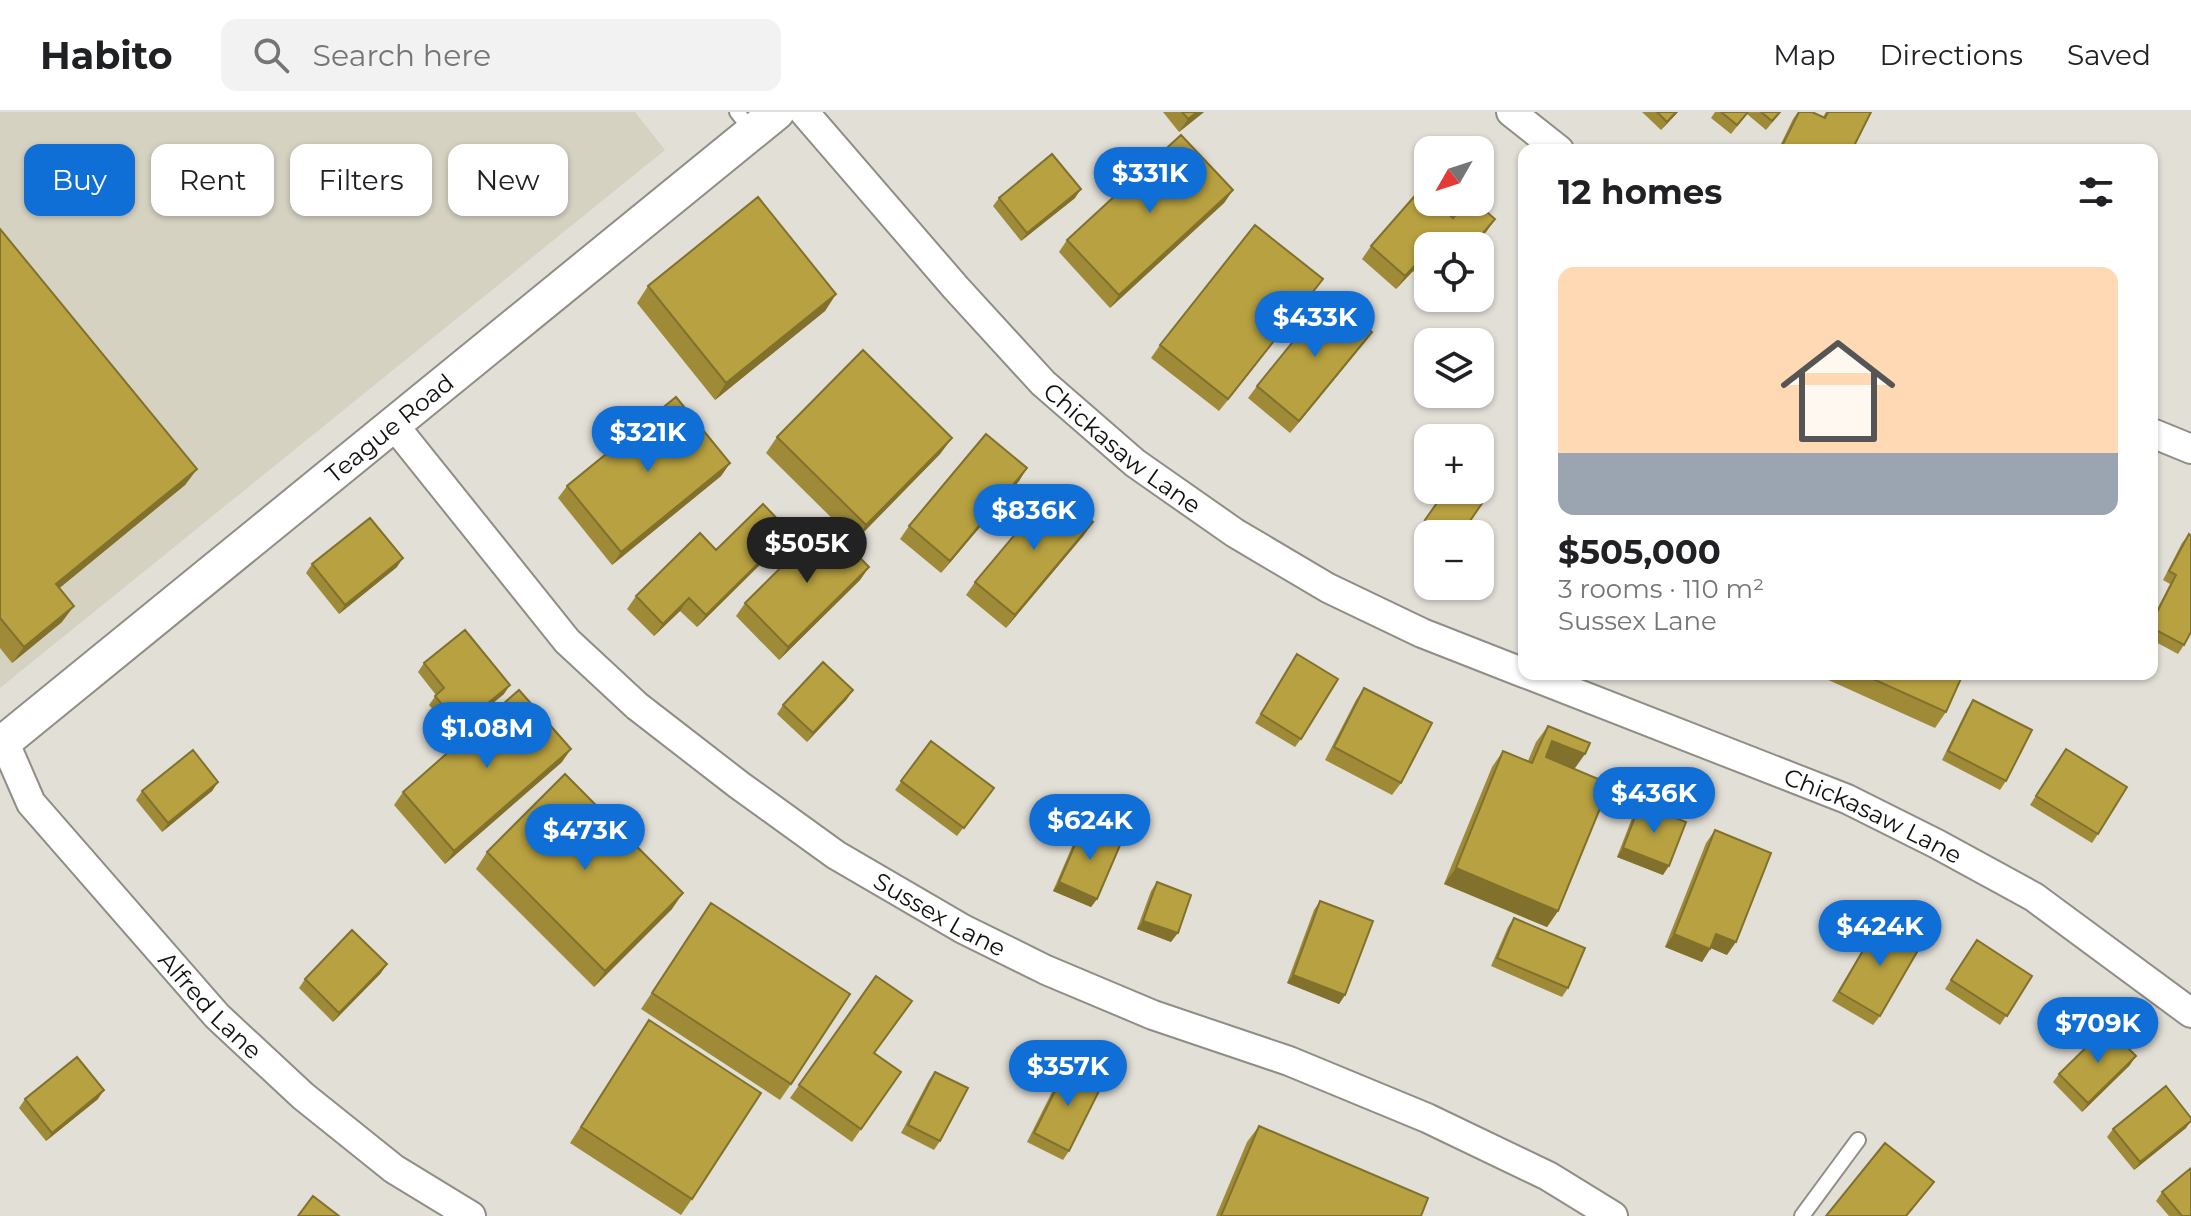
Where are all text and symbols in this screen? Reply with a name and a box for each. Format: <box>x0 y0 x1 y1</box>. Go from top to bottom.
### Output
search box <box>221 19 781 91</box>
text: Habito <box>40 32 173 79</box>
icon: search <box>249 33 293 77</box>
text: Search here <box>313 37 491 74</box>
text: Map <box>1773 38 1835 72</box>
text: Directions <box>1879 38 2023 72</box>
text: Saved <box>2067 38 2151 72</box>
north arrow <box>1414 136 1494 216</box>
map controls <box>1414 136 1494 600</box>
chip: Buy <box>24 144 135 216</box>
chip: Rent <box>151 144 274 216</box>
chip: Filters <box>290 144 432 216</box>
chip: New <box>448 144 568 216</box>
pin: $331K <box>1094 147 1206 215</box>
text: $331K <box>1112 157 1188 189</box>
icon: filters <box>2074 170 2118 214</box>
text: 12 homes <box>1558 171 1722 213</box>
button: locate <box>1414 232 1494 312</box>
pin: $433K <box>1259 291 1371 359</box>
text: $433K <box>1273 301 1357 333</box>
icon: home <box>1766 319 1910 463</box>
button: layers <box>1414 328 1494 408</box>
street label: Teague Road <box>319 367 459 489</box>
street label: Chickasaw Lane <box>1038 376 1207 519</box>
pin: $321K <box>592 406 704 474</box>
text: $321K <box>610 416 686 448</box>
button: + <box>1414 424 1494 504</box>
pin: $836K <box>978 484 1090 552</box>
text: $836K <box>992 494 1076 526</box>
pin: $505K <box>751 517 863 585</box>
button: − <box>1414 520 1494 600</box>
text: $505K <box>765 527 849 559</box>
text: $505,000 <box>1558 531 1721 573</box>
text: 3 rooms · 110 m² <box>1558 573 1764 605</box>
text: Sussex Lane <box>1558 605 1717 637</box>
pin: $1.08M <box>422 702 552 770</box>
text: $1.08M <box>441 712 533 744</box>
street label: Chickasaw Lane <box>1780 761 1967 869</box>
pin: $436K <box>1598 767 1710 835</box>
text: $436K <box>1611 777 1697 809</box>
pin: $624K <box>1034 794 1146 862</box>
pin: $473K <box>529 804 641 872</box>
text: $624K <box>1047 804 1133 836</box>
text: $473K <box>543 814 627 846</box>
street label: Sussex Lane <box>869 866 1011 962</box>
pin: $424K <box>1824 900 1936 968</box>
text: $424K <box>1837 910 1924 942</box>
street label: Alfred Lane <box>153 945 268 1065</box>
pin: $709K <box>2042 997 2154 1065</box>
text: $709K <box>2055 1007 2141 1039</box>
pin: $357K <box>1012 1040 1124 1108</box>
text: $357K <box>1027 1050 1109 1082</box>

